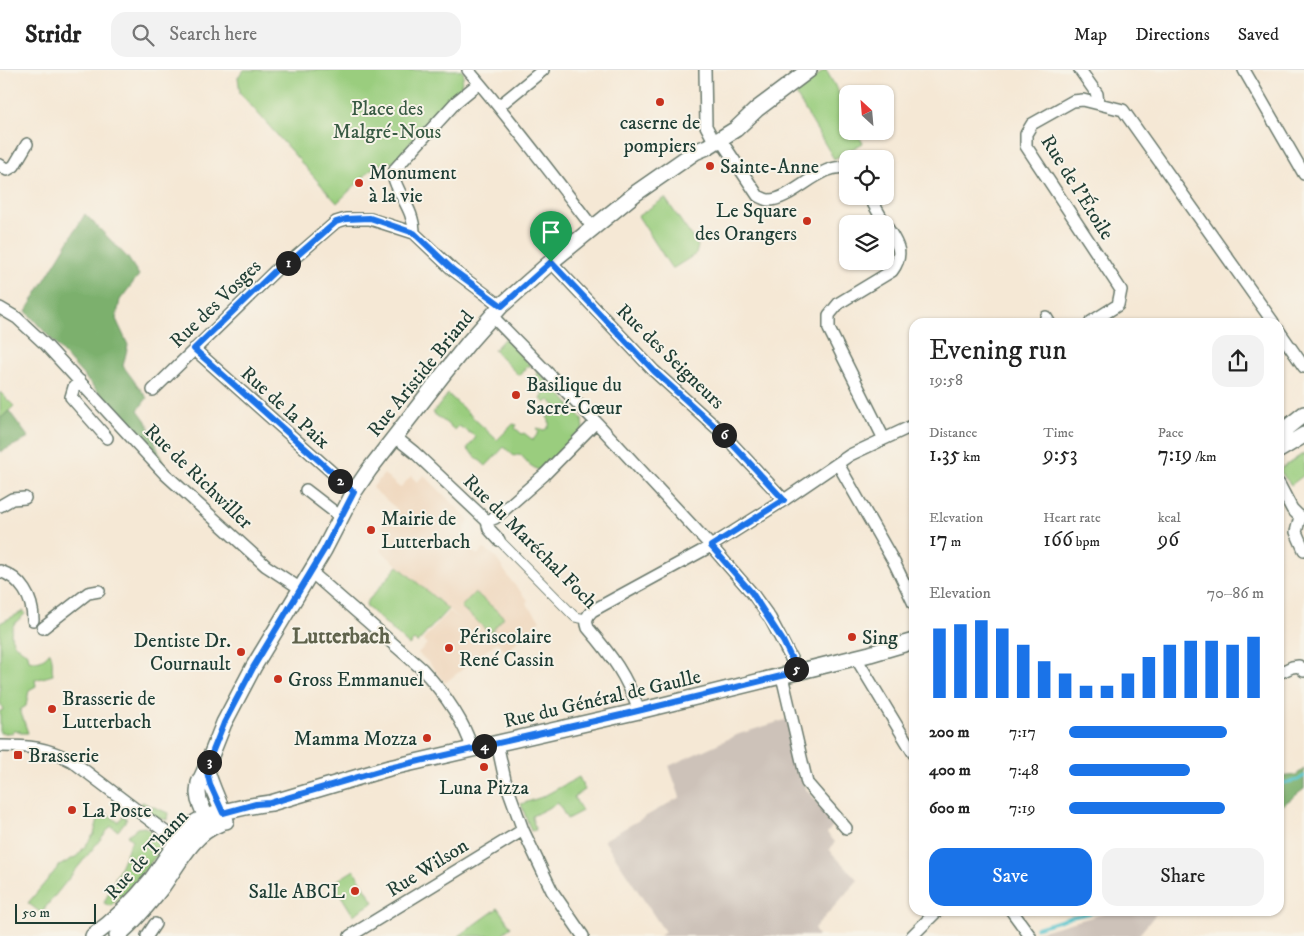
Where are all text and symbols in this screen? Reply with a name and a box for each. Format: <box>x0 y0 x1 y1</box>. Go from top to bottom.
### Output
search box <box>111 12 461 57</box>
text: Stridr <box>25 20 81 50</box>
icon: search <box>129 21 157 49</box>
text: Search here <box>169 23 257 46</box>
text: Map <box>1074 24 1107 46</box>
text: Directions <box>1135 24 1210 46</box>
text: Saved <box>1238 24 1279 46</box>
north arrow <box>839 85 894 140</box>
map controls <box>839 85 894 270</box>
marker: caserne de pompiers <box>654 96 666 108</box>
park label: Place des Malgré-Nous <box>333 97 442 145</box>
place label: caserne de pompiers <box>620 111 700 159</box>
street label: Rue de l'Étoile <box>1035 131 1119 245</box>
button: locate <box>839 150 894 205</box>
place label: Sainte-Anne <box>720 155 819 180</box>
marker: Sainte-Anne <box>704 160 716 172</box>
place label: Monument à la vie <box>369 161 457 209</box>
marker: Monument à la vie <box>353 177 365 189</box>
place label: Le Square des Orangers <box>695 199 797 247</box>
pin <box>530 211 572 262</box>
marker: Le Square des Orangers <box>801 215 813 227</box>
button: layers <box>839 215 894 270</box>
icon: arrive <box>537 218 565 246</box>
pin: 1 <box>276 250 300 276</box>
street label: Rue des Vosges <box>165 254 267 354</box>
text: 1 <box>286 254 291 272</box>
street label: Rue des Seigneurs <box>611 299 730 415</box>
street label: Rue Aristide Briand <box>362 306 480 442</box>
text: Evening run <box>929 333 1067 368</box>
button: share <box>1212 335 1264 387</box>
street label: Rue de la Paix <box>235 361 335 455</box>
text: 19:58 <box>929 370 963 390</box>
place label: Basilique du Sacré-Cœur <box>526 373 623 421</box>
marker: Basilique du Sacré-Cœur <box>510 389 522 401</box>
street label: Rue de Richwiller <box>139 419 258 535</box>
pin: 6 <box>712 422 736 448</box>
text: Distance <box>929 424 977 442</box>
text: Time <box>1043 424 1074 442</box>
text: Pace <box>1158 424 1184 442</box>
text: 6 <box>721 426 728 444</box>
text: 1.35 <box>929 442 960 468</box>
text: 9:53 <box>1043 442 1078 468</box>
text: 7:19 <box>1158 442 1192 468</box>
text: km <box>960 448 980 466</box>
text: /km <box>1192 448 1217 466</box>
pin: 2 <box>328 468 352 494</box>
street label: Rue du Maréchal Foch <box>457 469 603 615</box>
text: 2 <box>337 472 344 490</box>
place label: Mairie de Lutterbach <box>381 507 471 555</box>
text: Elevation <box>929 509 983 527</box>
text: Heart rate <box>1043 509 1101 527</box>
text: kcal <box>1158 509 1181 527</box>
marker: Mairie de Lutterbach <box>365 524 377 536</box>
text: 17 <box>929 527 948 553</box>
text: 166 <box>1043 527 1073 553</box>
text: 96 <box>1158 527 1179 553</box>
text: m <box>948 533 961 551</box>
text: bpm <box>1073 533 1100 551</box>
text: Elevation <box>929 583 991 603</box>
text: 70–86 m <box>1207 583 1264 603</box>
district label: Lutterbach <box>292 623 391 650</box>
place label: Périscolaire René Cassin <box>459 625 555 673</box>
place label: Sing <box>862 626 898 651</box>
place label: Dentiste Dr. Cournault <box>133 629 231 677</box>
marker: Sing <box>846 631 858 643</box>
marker: Périscolaire René Cassin <box>443 642 455 654</box>
marker: Dentiste Dr. Cournault <box>235 646 247 658</box>
pin: 5 <box>784 656 808 682</box>
text: 5 <box>793 660 800 678</box>
street label: Rue du Général de Gaulle <box>501 665 703 734</box>
place label: Gross Emmanuel <box>288 668 424 693</box>
marker: Gross Emmanuel <box>272 673 284 685</box>
place label: Brasserie de Lutterbach <box>62 687 156 735</box>
marker: Brasserie de Lutterbach <box>46 703 58 715</box>
text: 200 m <box>929 722 970 742</box>
text: 7:17 <box>1009 722 1036 742</box>
place label: Mamma Mozza <box>294 727 417 752</box>
marker: Mamma Mozza <box>421 732 433 744</box>
pin: 4 <box>472 734 496 758</box>
text: 4 <box>480 737 489 755</box>
place label: Brasserie <box>28 744 99 769</box>
marker: Brasserie <box>12 749 24 761</box>
pin: 3 <box>196 750 222 774</box>
text: 3 <box>207 753 212 771</box>
text: 400 m <box>929 760 971 780</box>
text: 7:48 <box>1009 760 1039 780</box>
marker: Luna Pizza <box>478 761 490 773</box>
place label: Luna Pizza <box>439 776 529 801</box>
text: 600 m <box>929 798 970 818</box>
text: 7:19 <box>1009 798 1035 818</box>
place label: La Poste <box>82 799 152 824</box>
marker: La Poste <box>66 804 78 816</box>
street label: Rue de Thann <box>100 804 195 905</box>
street label: Rue Wilson <box>382 833 474 903</box>
button: Save <box>929 848 1092 906</box>
button: Share <box>1102 848 1264 906</box>
place label: Salle ABCL <box>248 880 346 905</box>
marker: Salle ABCL <box>349 885 361 897</box>
scale bar <box>15 901 96 924</box>
text: 50 m <box>22 904 50 922</box>

